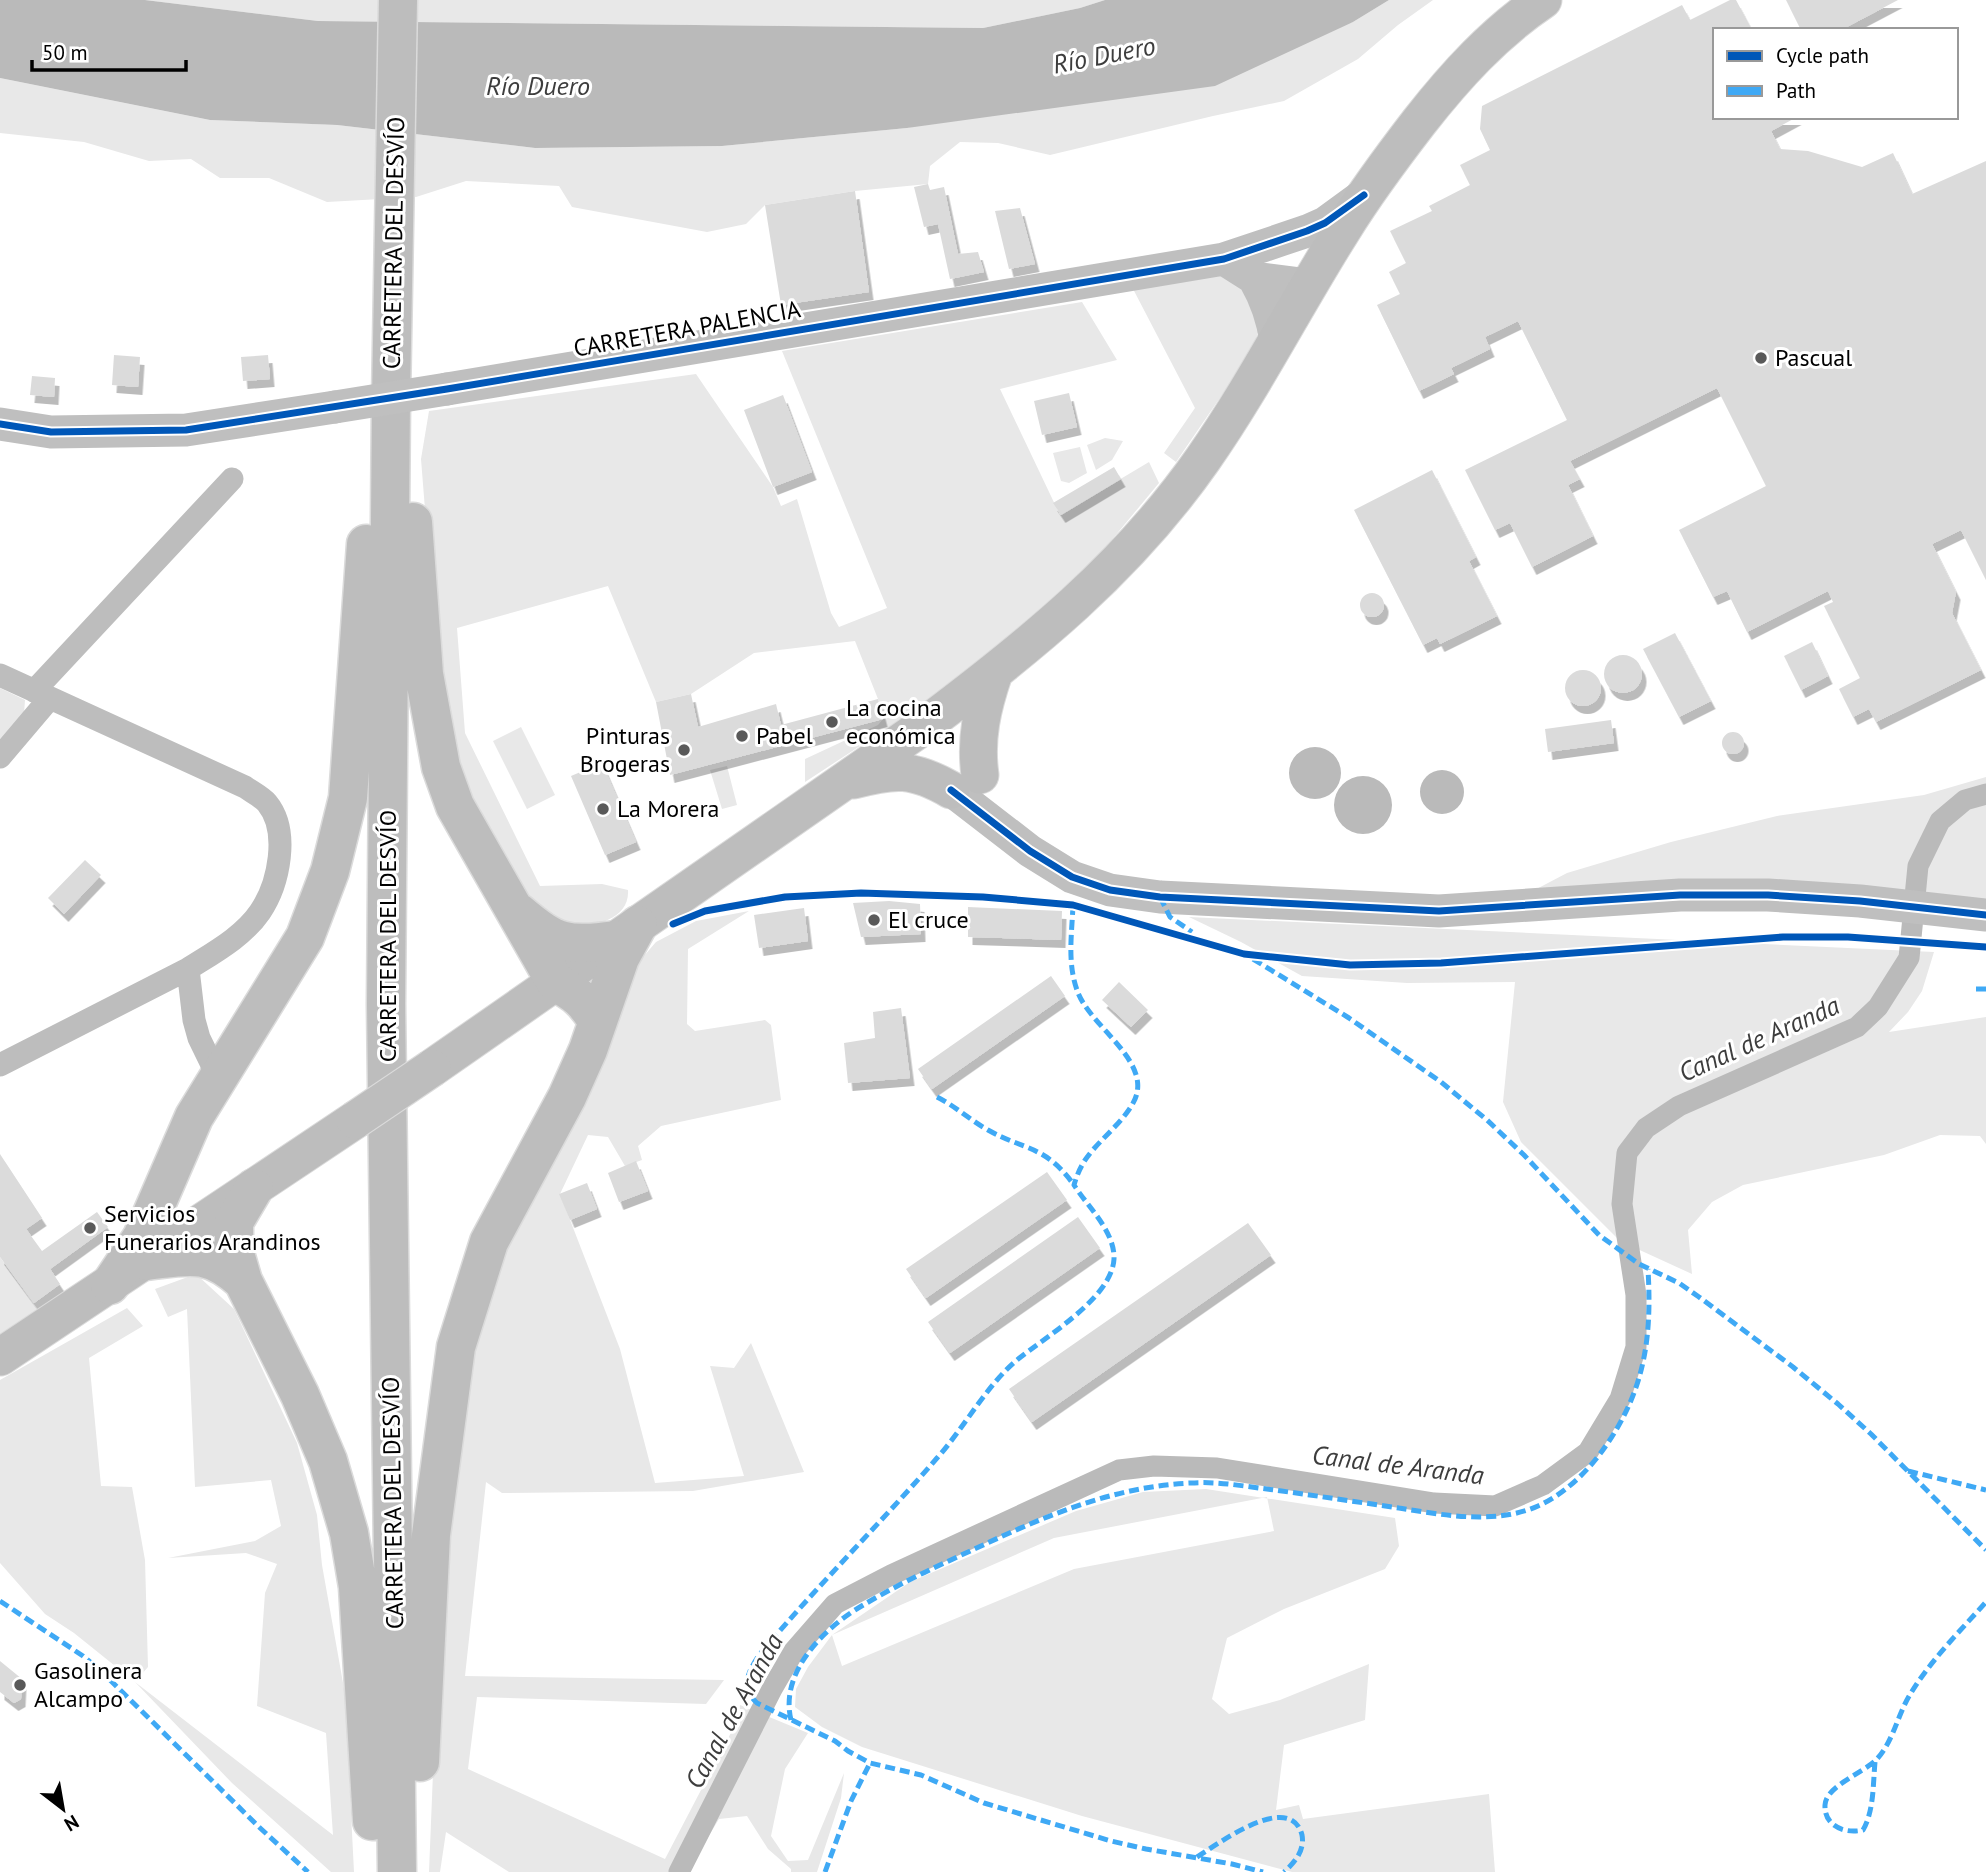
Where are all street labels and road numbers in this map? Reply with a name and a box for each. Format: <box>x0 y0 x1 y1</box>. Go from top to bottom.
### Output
street label: CARRETERA DEL DESVÍO <box>376 116 411 370</box>
street label: CARRETERA PALENCIA <box>571 293 803 364</box>
street label: CARRETERA DEL DESVÍO <box>372 810 403 1062</box>
street label: CARRETERA DEL DESVÍO <box>375 1376 410 1630</box>

